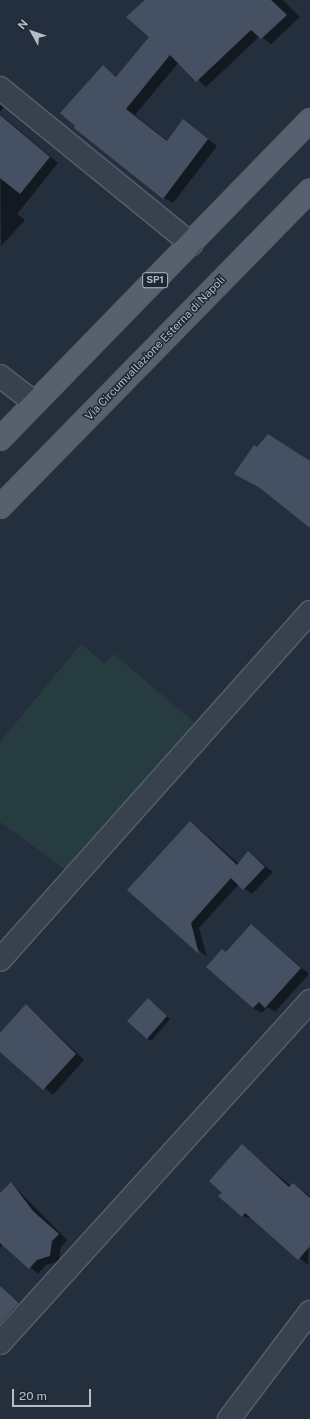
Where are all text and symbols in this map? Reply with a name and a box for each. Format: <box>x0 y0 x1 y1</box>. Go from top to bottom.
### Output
north arrow <box>12 12 52 52</box>
text: N <box>15 17 30 31</box>
road number: SP1 <box>142 272 168 288</box>
street label: Via Circumvallazione Esterna di Napoli <box>82 273 228 423</box>
scale bar <box>14 1381 93 1407</box>
text: 20 m <box>19 1389 47 1403</box>

